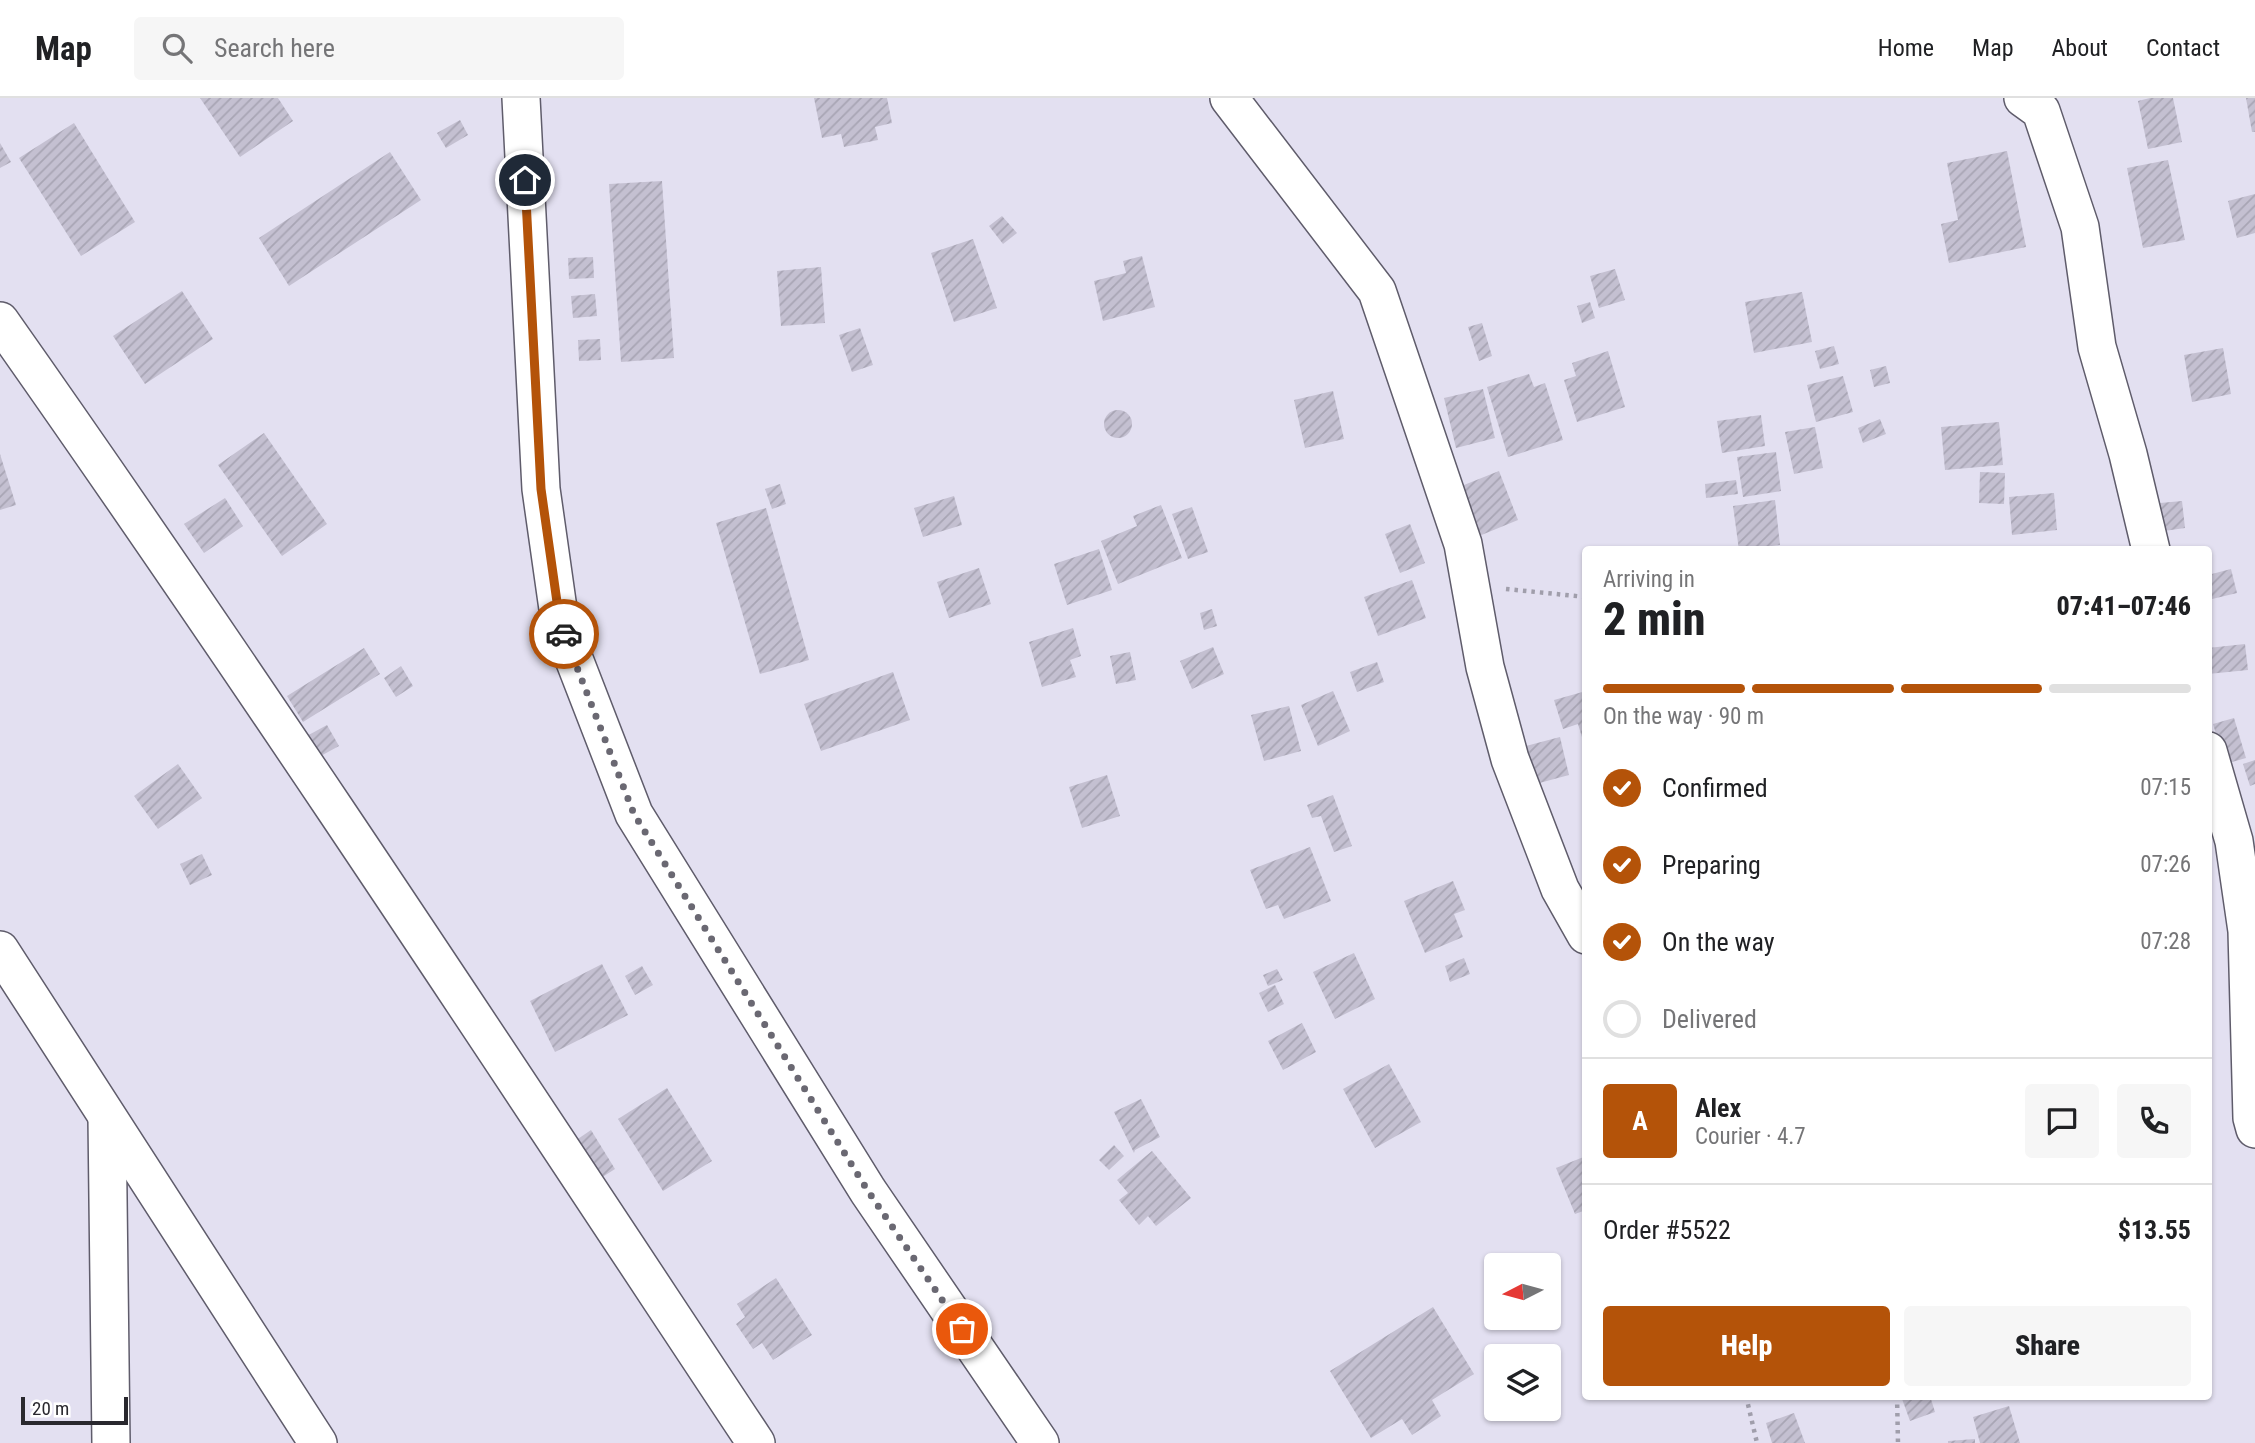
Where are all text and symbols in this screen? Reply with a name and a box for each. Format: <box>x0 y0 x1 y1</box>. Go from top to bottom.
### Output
search box <box>134 17 624 80</box>
text: Map <box>35 29 92 68</box>
icon: search <box>158 29 196 67</box>
text: Search here <box>214 33 335 63</box>
text: Home <box>1878 34 1934 62</box>
text: Map <box>1972 34 2014 62</box>
text: About <box>2052 34 2108 62</box>
text: Contact <box>2146 34 2220 62</box>
pin <box>495 150 555 210</box>
icon: home <box>506 161 544 199</box>
text: Arriving in <box>1603 566 1695 593</box>
text: 07:41–07:46 <box>2057 591 2191 621</box>
text: 2 min <box>1603 592 1706 646</box>
courier <box>529 599 599 669</box>
icon: car <box>545 615 583 653</box>
text: On the way · 90 m <box>1603 703 1764 730</box>
icon: check <box>1603 769 1641 807</box>
text: Confirmed <box>1662 773 1768 803</box>
text: 07:15 <box>2140 774 2191 801</box>
icon: check <box>1603 846 1641 884</box>
text: Preparing <box>1662 850 1761 880</box>
text: 07:26 <box>2140 851 2191 878</box>
icon: check <box>1603 923 1641 961</box>
text: On the way <box>1662 927 1775 957</box>
text: 07:28 <box>2140 928 2191 955</box>
text: Delivered <box>1662 1004 1757 1034</box>
button: chat <box>2025 1084 2099 1158</box>
button: phone <box>2117 1084 2191 1158</box>
text: Alex <box>1695 1093 1741 1123</box>
text: A <box>1632 1106 1648 1136</box>
text: Courier · 4.7 <box>1695 1123 1806 1150</box>
text: Order #5522 <box>1603 1215 1731 1245</box>
text: $13.55 <box>2118 1215 2191 1245</box>
north arrow <box>1484 1253 1561 1330</box>
map controls <box>1484 1253 1561 1421</box>
pin <box>932 1299 992 1359</box>
button: Help <box>1603 1306 1890 1386</box>
button: Share <box>1904 1306 2191 1386</box>
icon: bag <box>943 1310 981 1348</box>
button: layers <box>1484 1344 1561 1421</box>
scale bar <box>21 1394 128 1426</box>
text: 20 m <box>32 1397 69 1420</box>

